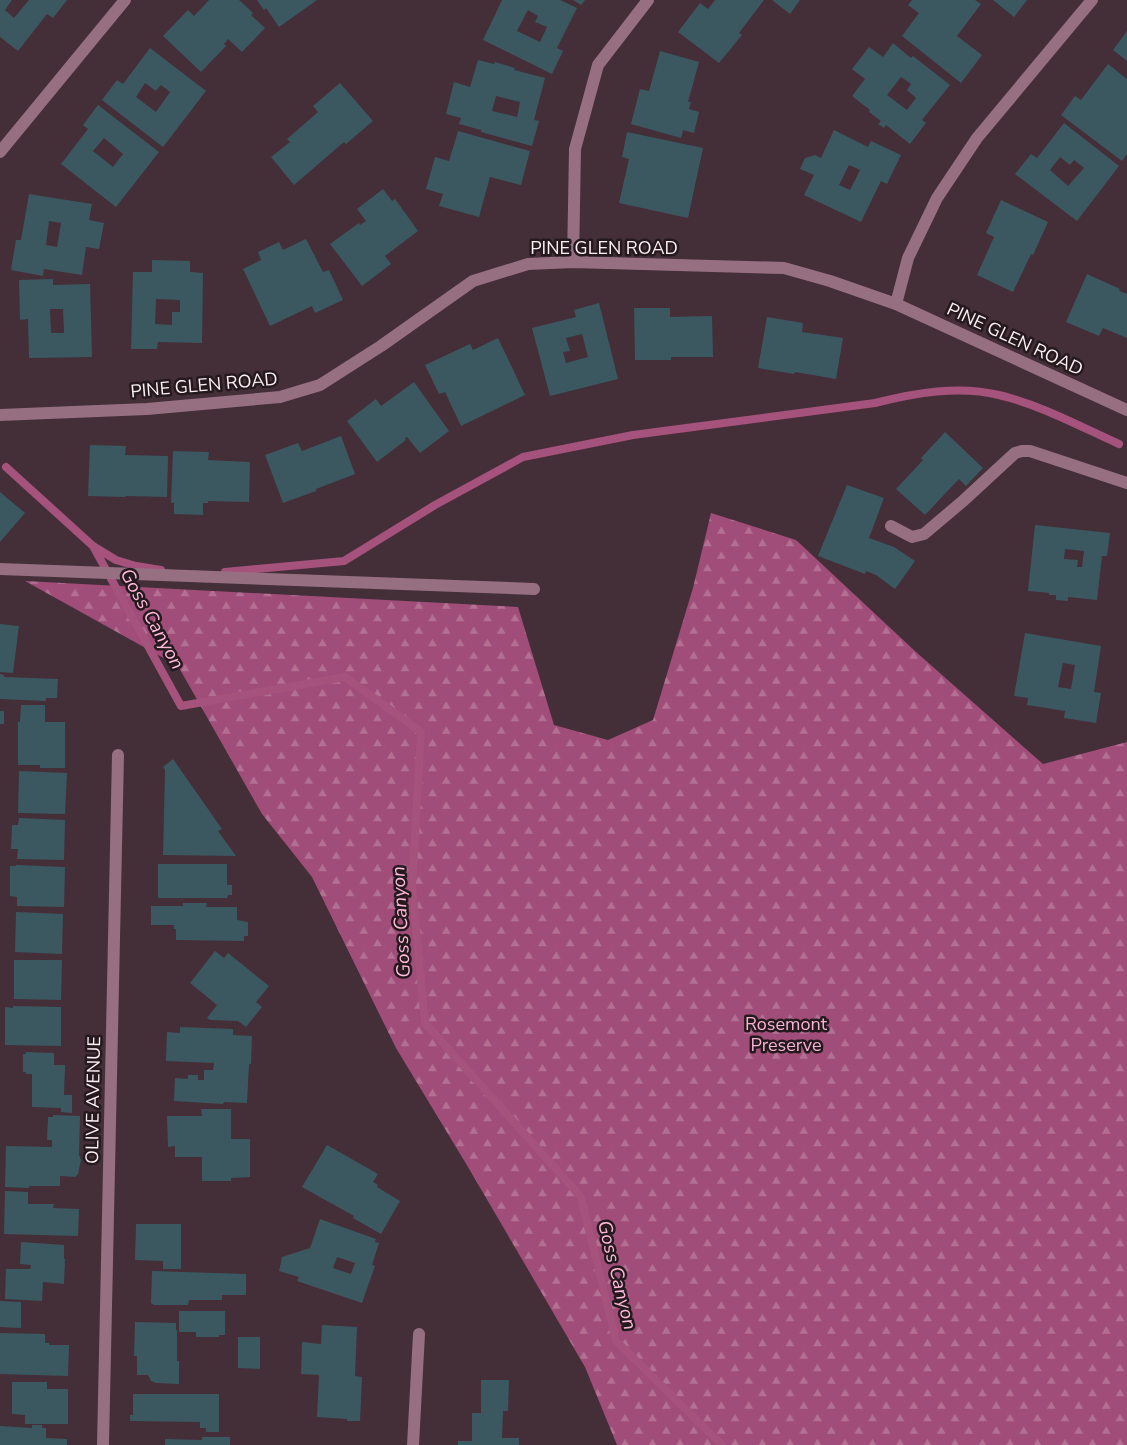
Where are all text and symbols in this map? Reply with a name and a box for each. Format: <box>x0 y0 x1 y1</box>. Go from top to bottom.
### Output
street label: PINE GLEN ROAD <box>530 236 678 260</box>
street label: PINE GLEN ROAD <box>943 297 1087 381</box>
street label: PINE GLEN ROAD <box>129 367 279 403</box>
water label: Goss Canyon <box>114 564 190 674</box>
water label: Goss Canyon <box>385 866 417 978</box>
park label: Rosemont Preserve <box>745 1012 828 1057</box>
street label: OLIVE AVENUE <box>80 1036 106 1164</box>
water label: Goss Canyon <box>591 1218 643 1332</box>

